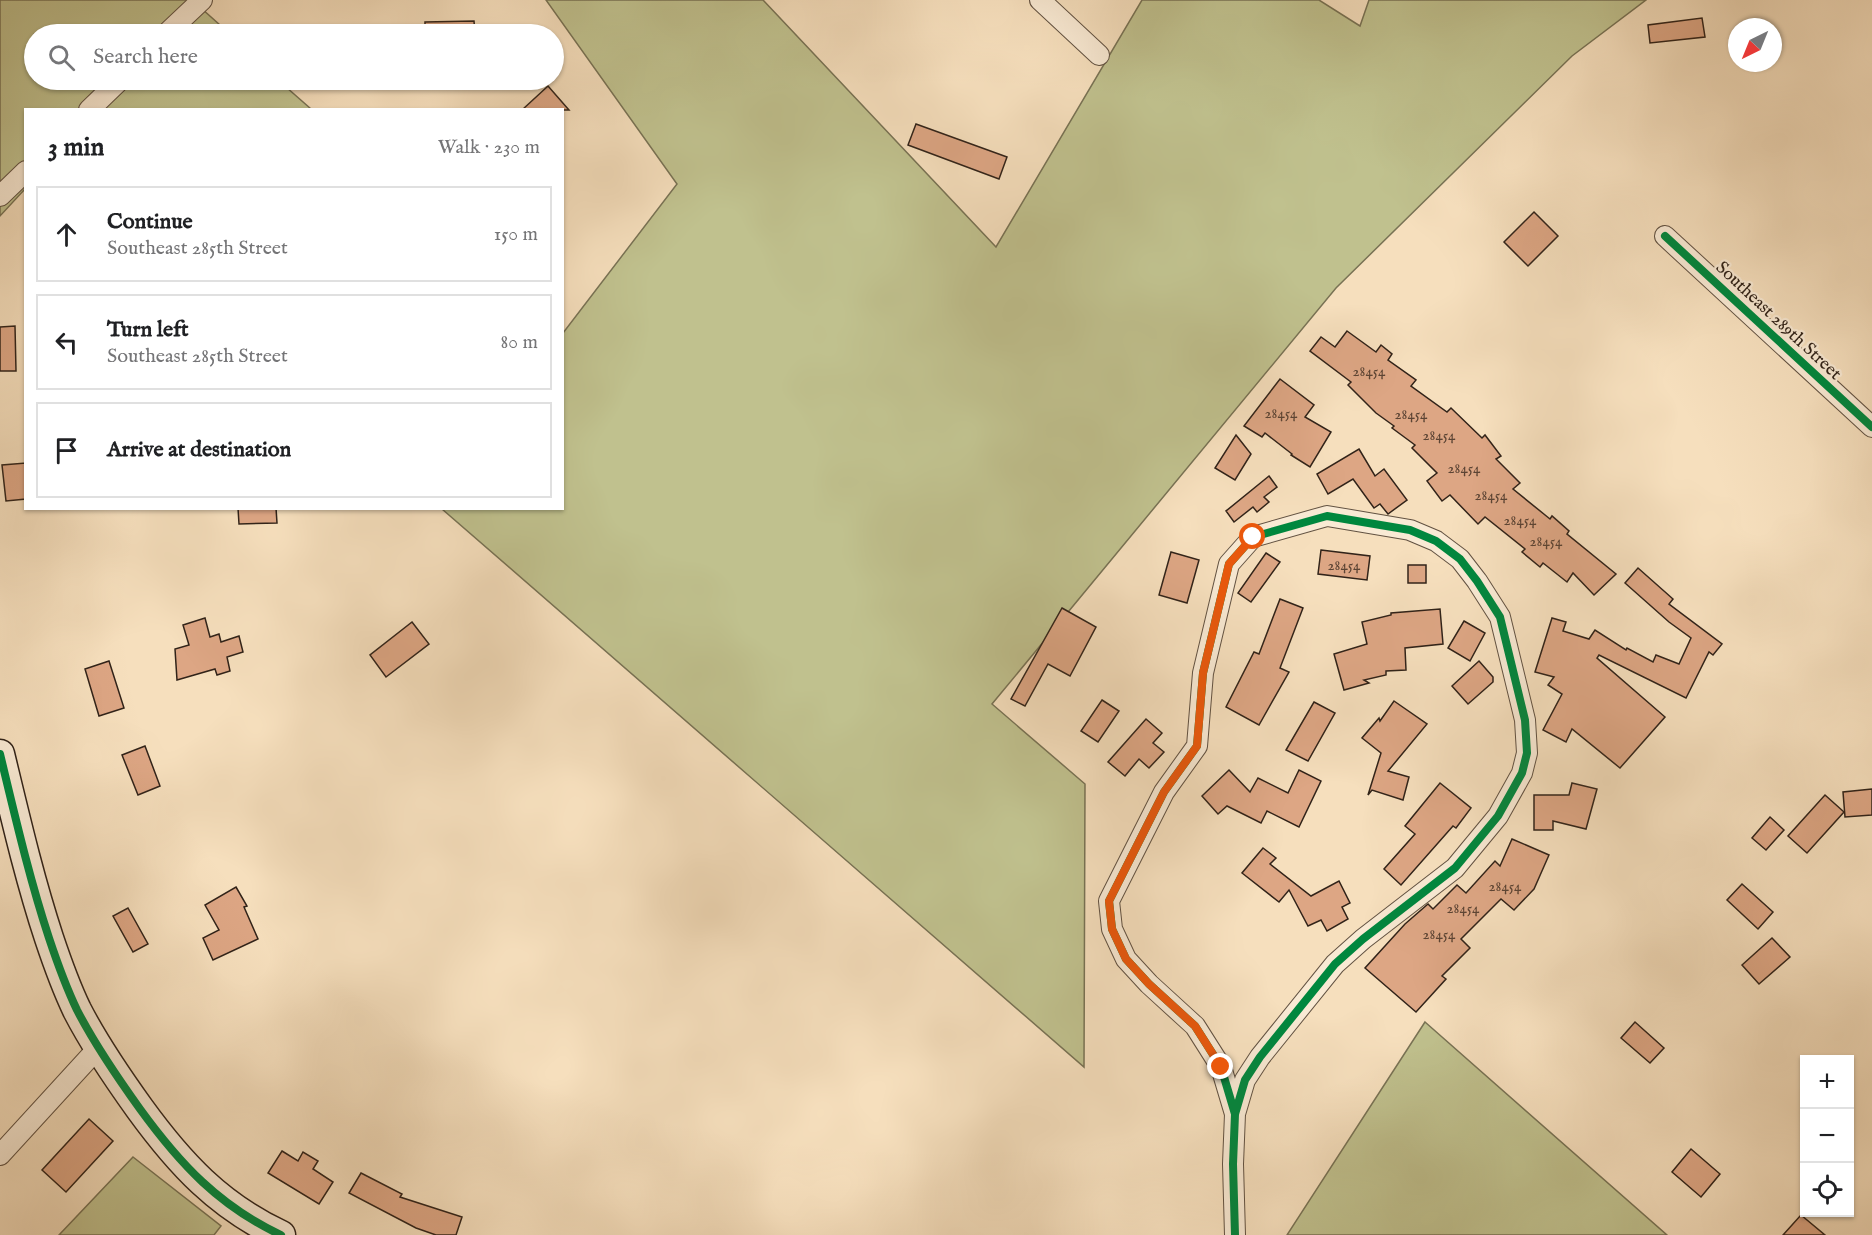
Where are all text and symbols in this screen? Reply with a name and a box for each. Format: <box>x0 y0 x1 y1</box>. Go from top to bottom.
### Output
north arrow <box>1728 18 1782 72</box>
search box <box>24 24 564 90</box>
icon: search <box>45 41 78 74</box>
text: Search here <box>93 43 198 71</box>
text: 3 min <box>48 131 104 164</box>
text: Walk · 230 m <box>438 135 540 160</box>
text: Continue <box>107 208 193 236</box>
icon: ahead <box>50 218 83 251</box>
text: 150 m <box>494 222 538 247</box>
text: Southeast 285th Street <box>107 236 288 261</box>
street label: Southeast 289th Street <box>1710 257 1846 385</box>
text: Turn left <box>107 316 189 344</box>
icon: left <box>50 326 83 359</box>
text: 80 m <box>501 330 538 355</box>
text: Southeast 285th Street <box>107 344 288 369</box>
house number: 28454 <box>1353 362 1386 381</box>
house number: 28454 <box>1265 404 1298 423</box>
house number: 28454 <box>1395 405 1428 424</box>
house number: 28454 <box>1423 426 1456 445</box>
icon: arrive <box>50 434 83 467</box>
text: Arrive at destination <box>107 436 291 464</box>
house number: 28454 <box>1448 459 1481 478</box>
house number: 28454 <box>1475 486 1508 505</box>
house number: 28454 <box>1504 511 1537 530</box>
route start <box>1239 523 1265 549</box>
house number: 28454 <box>1530 532 1563 551</box>
house number: 28454 <box>1328 556 1361 575</box>
house number: 28454 <box>1489 877 1522 896</box>
house number: 28454 <box>1447 899 1480 918</box>
house number: 28454 <box>1423 925 1456 944</box>
route end <box>1207 1053 1233 1079</box>
map controls <box>1800 1055 1854 1217</box>
button: + <box>1800 1055 1854 1109</box>
button: − <box>1800 1109 1854 1163</box>
button: locate <box>1800 1163 1854 1217</box>

